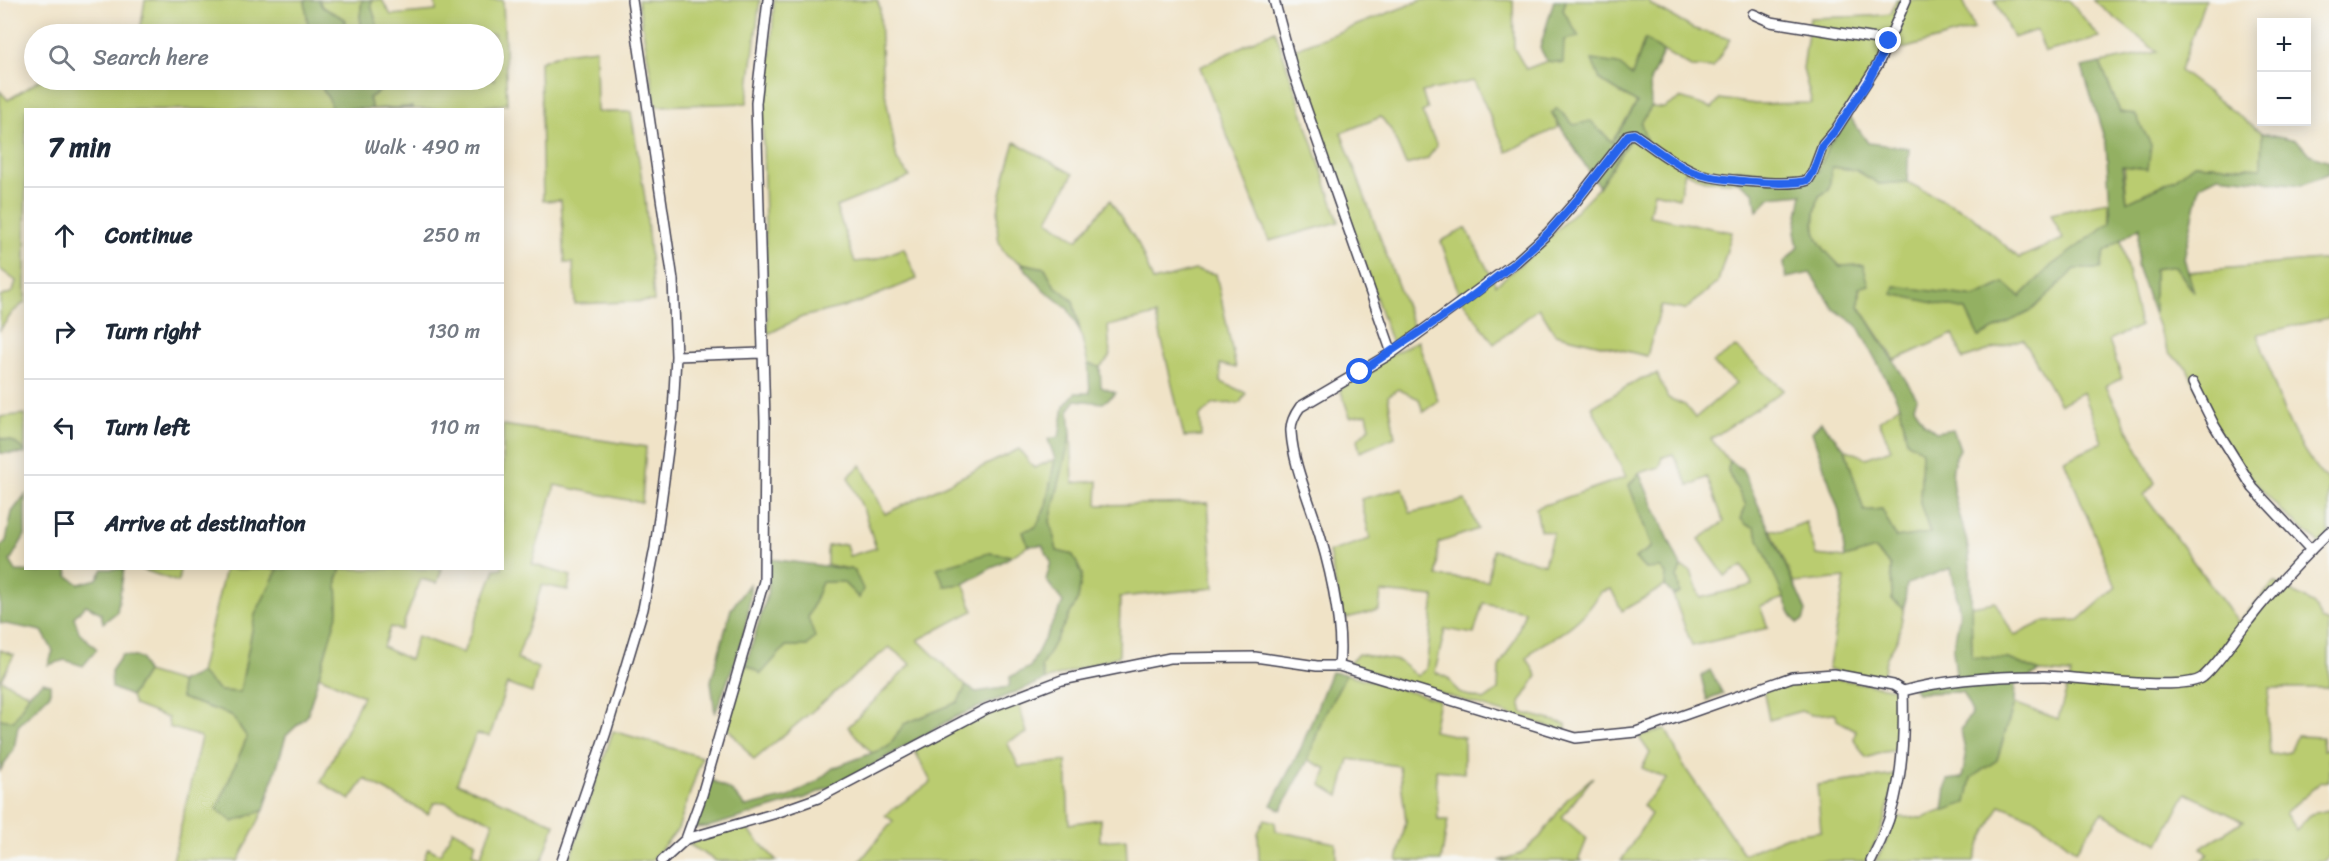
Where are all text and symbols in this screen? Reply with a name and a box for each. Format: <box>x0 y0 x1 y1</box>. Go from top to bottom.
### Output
map controls <box>2257 18 2311 126</box>
button: + <box>2257 18 2311 72</box>
search box <box>24 24 504 90</box>
route end <box>1875 27 1901 53</box>
text: Search here <box>93 38 209 77</box>
icon: search <box>45 41 78 74</box>
button: − <box>2257 72 2311 126</box>
text: 7 min <box>48 124 111 170</box>
text: Walk · 490 m <box>364 130 480 165</box>
text: Continue <box>105 216 193 255</box>
text: 250 m <box>423 218 480 253</box>
icon: ahead <box>48 219 81 252</box>
text: Turn right <box>105 312 200 351</box>
text: 130 m <box>427 314 480 349</box>
icon: right <box>48 315 81 348</box>
route start <box>1346 358 1372 384</box>
text: Turn left <box>105 408 190 447</box>
text: 110 m <box>430 410 480 445</box>
icon: left <box>48 411 81 444</box>
text: Arrive at destination <box>105 504 306 543</box>
icon: arrive <box>48 507 81 540</box>

